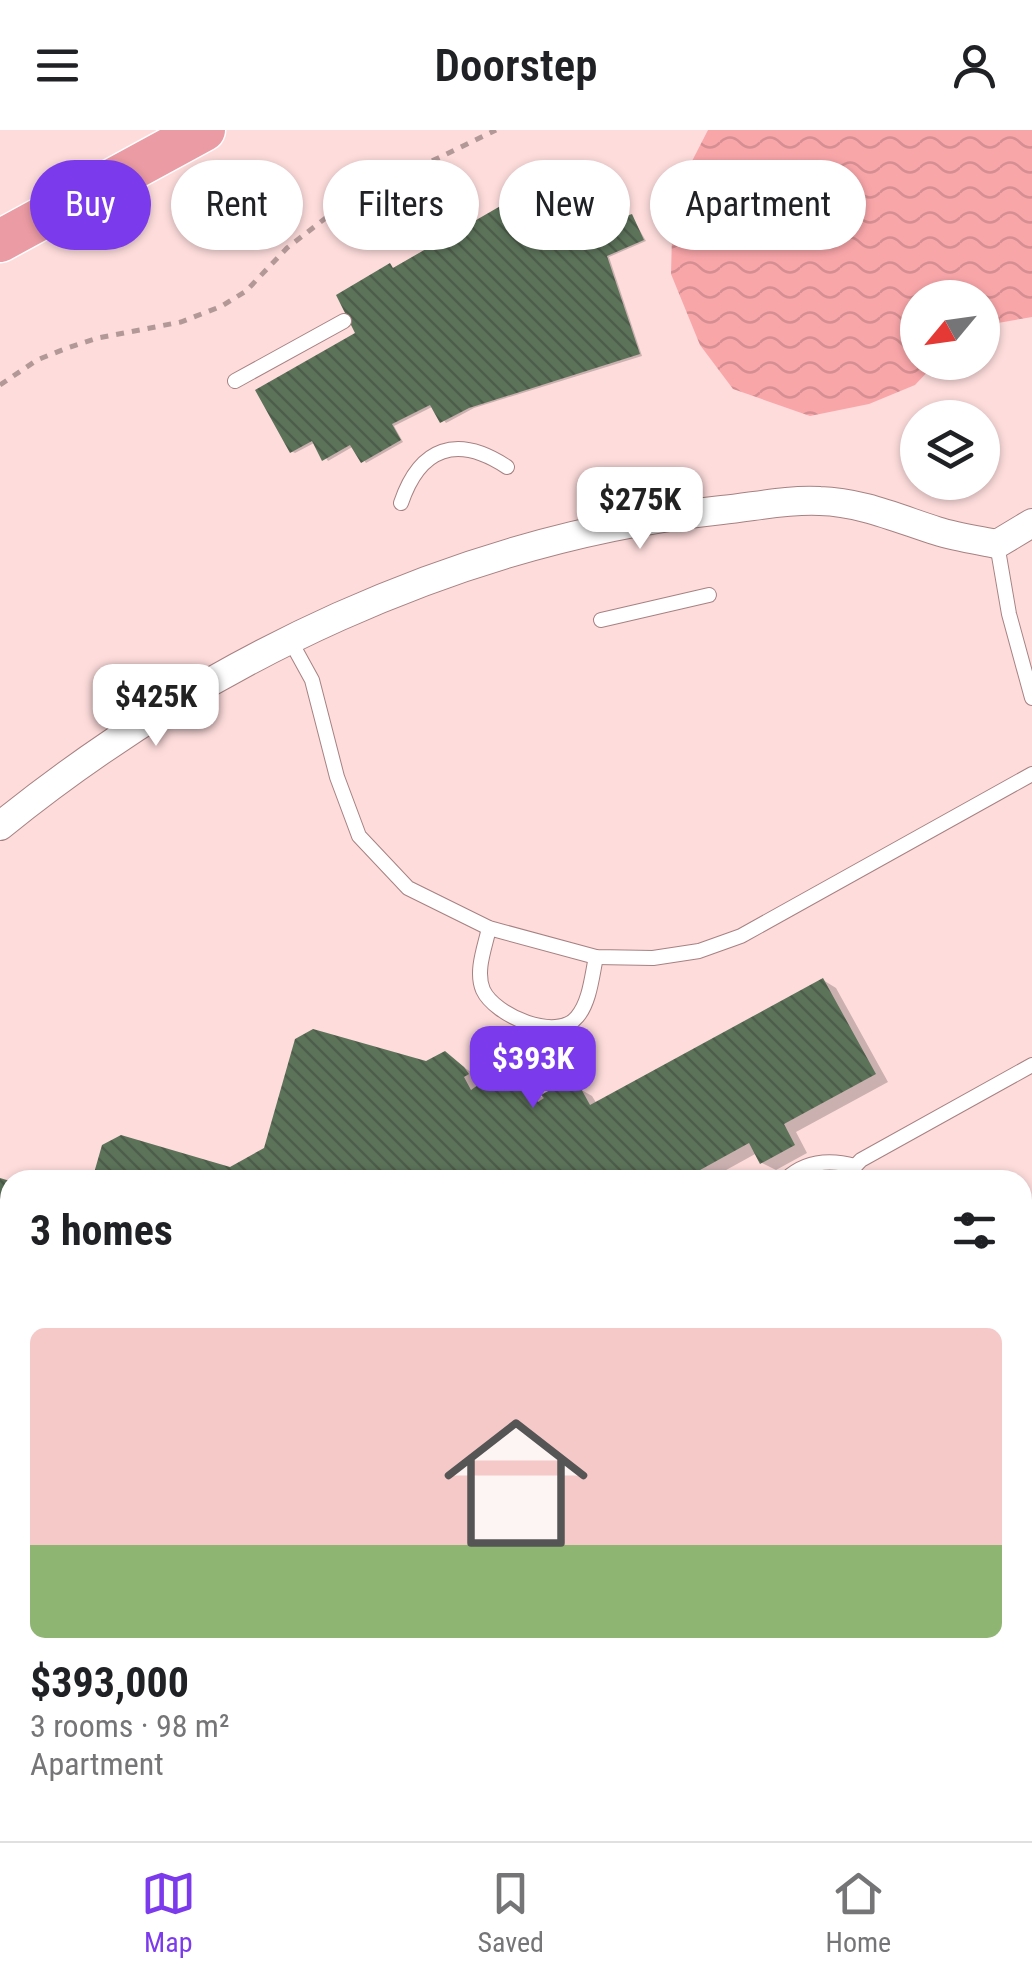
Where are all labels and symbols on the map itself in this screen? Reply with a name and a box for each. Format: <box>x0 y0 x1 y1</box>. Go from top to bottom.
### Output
north arrow <box>900 280 1000 380</box>
pin: $275K <box>570 467 710 552</box>
pin: $425K <box>86 664 226 749</box>
pin: $393K <box>463 1026 603 1111</box>

